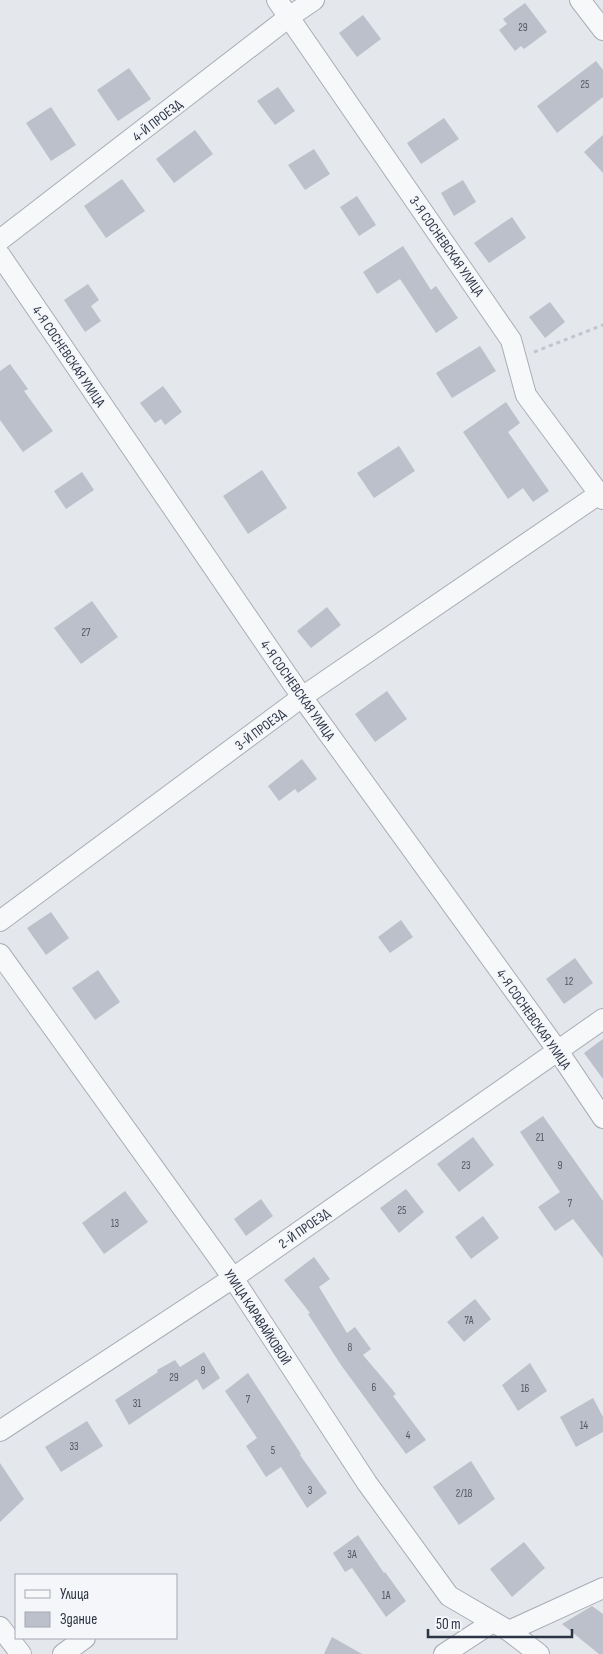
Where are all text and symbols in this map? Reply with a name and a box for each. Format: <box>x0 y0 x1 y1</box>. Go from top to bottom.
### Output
house number: 29 <box>518 21 528 34</box>
house number: 25 <box>581 78 589 91</box>
street label: 4-Й ПРОЕЗД <box>129 95 186 145</box>
street label: 3-Я СОСНЕВСКАЯ УЛИЦА <box>406 193 488 301</box>
street label: 4-Я СОСНЕВСКАЯ УЛИЦА <box>28 302 109 411</box>
house number: 27 <box>82 626 91 639</box>
street label: 4-Я СОСНЕВСКАЯ УЛИЦА <box>257 637 339 745</box>
street label: 3-Й ПРОЕЗД <box>232 705 289 754</box>
street label: 4-Я СОСНЕВСКАЯ УЛИЦА <box>493 966 575 1074</box>
house number: 12 <box>565 975 574 988</box>
house number: 21 <box>536 1131 544 1144</box>
house number: 23 <box>461 1159 471 1172</box>
house number: 9 <box>558 1159 563 1172</box>
house number: 7 <box>568 1197 573 1210</box>
street label: 2-Й ПРОЕЗД <box>275 1204 333 1252</box>
house number: 25 <box>398 1204 406 1217</box>
house number: 13 <box>111 1217 120 1230</box>
street label: УЛИЦА КАРАВАЙКОВОЙ <box>220 1266 295 1368</box>
house number: 7А <box>465 1314 474 1327</box>
house number: 8 <box>348 1341 353 1354</box>
house number: 9 <box>201 1364 206 1377</box>
house number: 29 <box>169 1371 179 1384</box>
house number: 6 <box>372 1381 377 1394</box>
house number: 16 <box>521 1382 530 1395</box>
house number: 7 <box>246 1393 251 1406</box>
house number: 31 <box>133 1397 141 1410</box>
house number: 14 <box>580 1419 589 1432</box>
house number: 4 <box>406 1429 411 1442</box>
house number: 33 <box>69 1440 79 1453</box>
house number: 5 <box>271 1444 275 1457</box>
house number: 3 <box>308 1484 313 1497</box>
house number: 2/18 <box>456 1487 472 1500</box>
house number: 3А <box>347 1548 357 1561</box>
legend <box>15 1574 178 1639</box>
text: Улица <box>60 1585 89 1604</box>
house number: 1А <box>382 1589 391 1602</box>
scale bar <box>428 1606 572 1638</box>
text: Здание <box>60 1610 97 1629</box>
text: 50 m <box>436 1615 461 1634</box>

